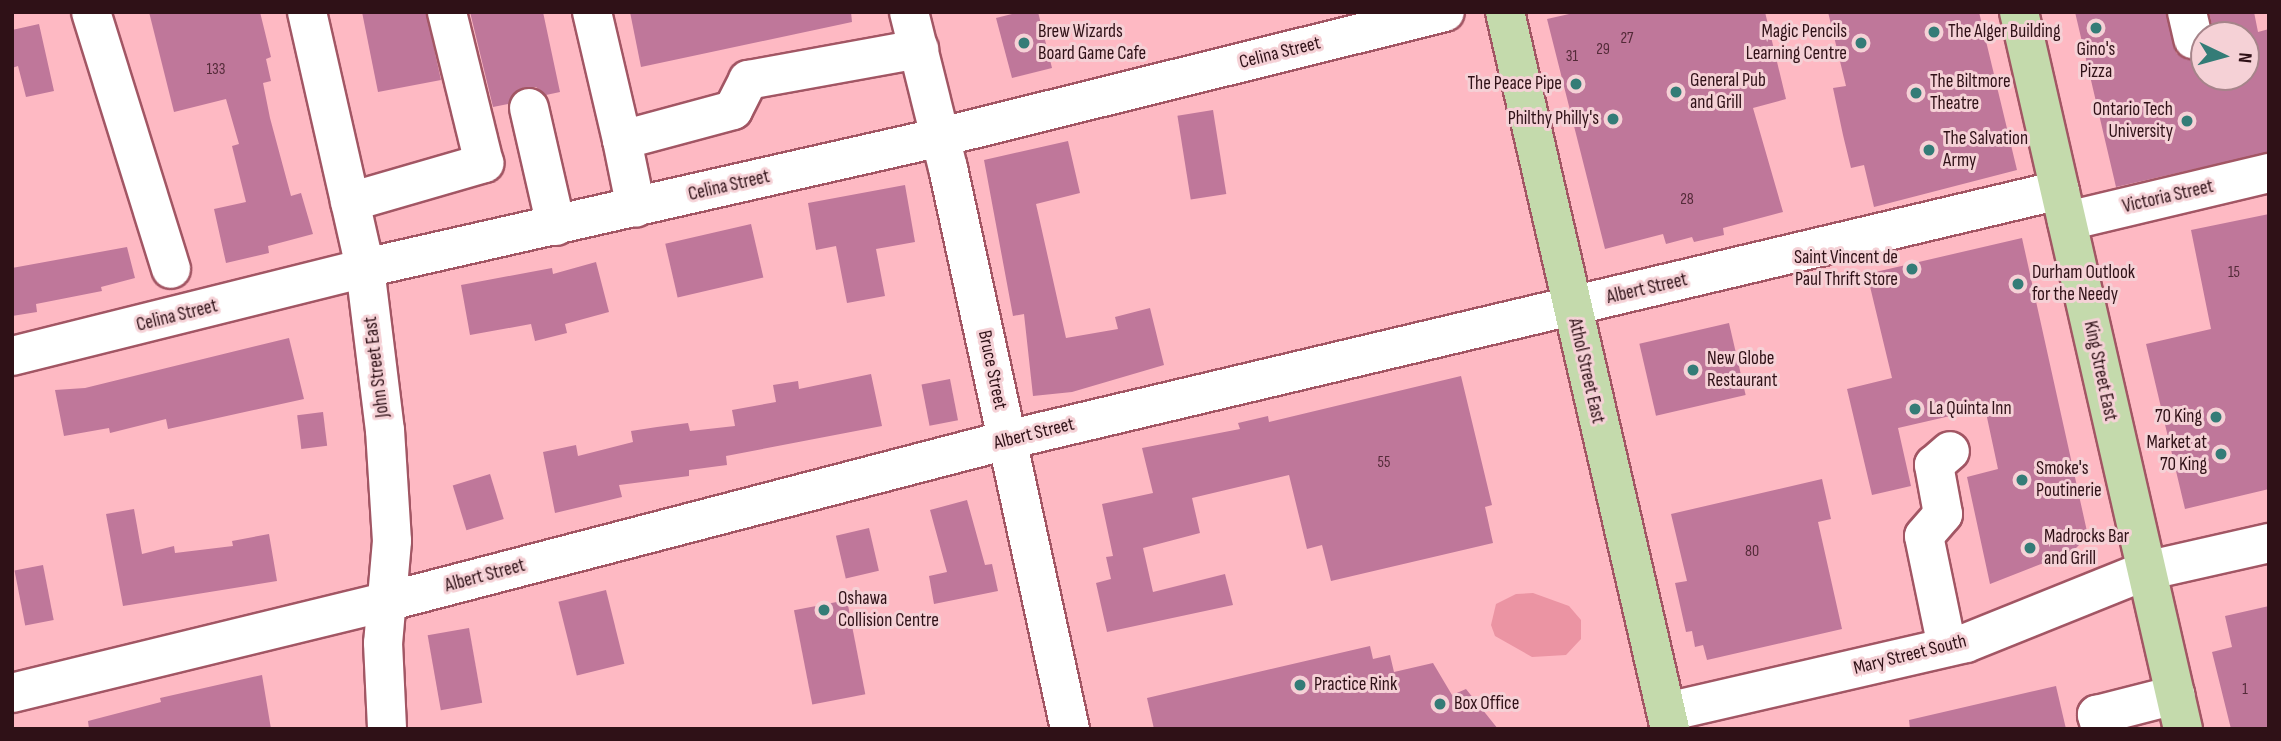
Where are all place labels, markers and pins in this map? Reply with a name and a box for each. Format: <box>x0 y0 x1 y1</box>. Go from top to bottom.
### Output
marker: Gino's Pizza <box>2088 20 2104 36</box>
place label: Brew Wizards Board Game Cafe <box>1038 21 1146 65</box>
place label: Magic Pencils Learning Centre <box>1746 21 1847 65</box>
place label: The Alger Building <box>1948 21 2060 43</box>
marker: The Alger Building <box>1926 24 1942 40</box>
marker: Brew Wizards Board Game Cafe <box>1016 35 1032 51</box>
marker: Magic Pencils Learning Centre <box>1853 35 1869 51</box>
place label: Gino's Pizza <box>2077 39 2115 83</box>
place label: General Pub and Grill <box>1690 70 1766 114</box>
place label: The Biltmore Theatre <box>1930 71 2011 115</box>
place label: The Peace Pipe <box>1467 73 1562 95</box>
marker: The Peace Pipe <box>1568 76 1584 92</box>
marker: General Pub and Grill <box>1668 84 1684 100</box>
marker: The Biltmore Theatre <box>1908 85 1924 101</box>
place label: Ontario Tech University <box>2093 99 2173 143</box>
place label: Philthy Philly's <box>1508 108 1599 130</box>
marker: Philthy Philly's <box>1605 111 1621 127</box>
marker: Ontario Tech University <box>2179 113 2195 129</box>
place label: The Salvation Army <box>1943 128 2028 172</box>
marker: The Salvation Army <box>1921 142 1937 158</box>
place label: Saint Vincent de Paul Thrift Store <box>1794 247 1898 291</box>
marker: Saint Vincent de Paul Thrift Store <box>1904 261 1920 277</box>
place label: Durham Outlook for the Needy <box>2032 262 2135 306</box>
marker: Durham Outlook for the Needy <box>2010 276 2026 292</box>
place label: New Globe Restaurant <box>1707 348 1777 392</box>
marker: New Globe Restaurant <box>1685 362 1701 378</box>
place label: La Quinta Inn <box>1929 398 2012 420</box>
marker: La Quinta Inn <box>1907 401 1923 417</box>
place label: 70 King <box>2155 406 2202 428</box>
marker: 70 King <box>2208 409 2224 425</box>
place label: Market at 70 King <box>2146 432 2207 476</box>
marker: Market at 70 King <box>2213 446 2229 462</box>
place label: Smoke's Poutinerie <box>2036 458 2102 502</box>
marker: Smoke's Poutinerie <box>2014 472 2030 488</box>
place label: Madrocks Bar and Grill <box>2044 526 2129 570</box>
marker: Madrocks Bar and Grill <box>2022 540 2038 556</box>
place label: Oshawa Collision Centre <box>838 588 939 632</box>
marker: Oshawa Collision Centre <box>816 602 832 618</box>
place label: Practice Rink <box>1314 674 1397 696</box>
marker: Practice Rink <box>1292 677 1308 693</box>
place label: Box Office <box>1454 693 1519 715</box>
marker: Box Office <box>1432 696 1448 712</box>

